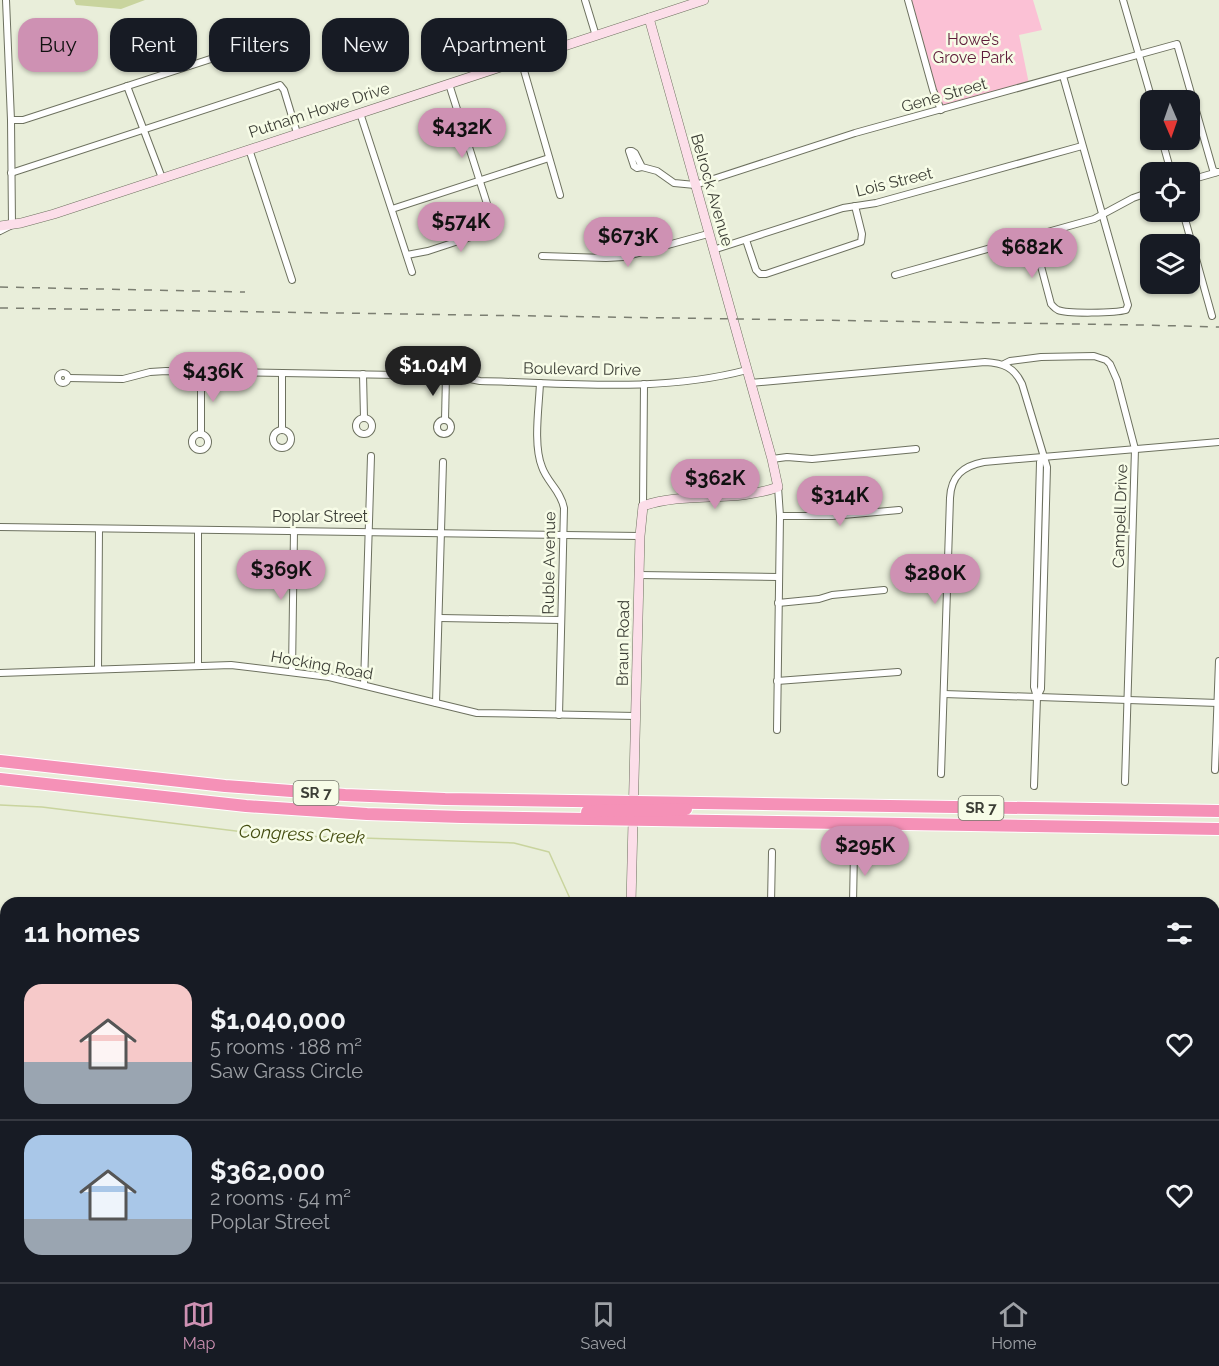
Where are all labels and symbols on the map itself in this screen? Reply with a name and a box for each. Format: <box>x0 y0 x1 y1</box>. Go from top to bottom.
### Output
park label: Howe’s Grove Park <box>933 30 1014 67</box>
street label: Gene Street <box>899 74 990 116</box>
street label: Putnam Howe Drive <box>246 78 392 142</box>
north arrow <box>1140 90 1200 150</box>
pin: $432K <box>420 108 504 159</box>
street label: Belrock Avenue <box>687 131 737 249</box>
street label: Lois Street <box>854 163 935 201</box>
pin: $574K <box>419 202 503 253</box>
pin: $673K <box>586 217 670 268</box>
pin: $682K <box>990 228 1074 279</box>
pin: $1.04M <box>384 346 482 397</box>
pin: $436K <box>171 352 255 403</box>
street label: Boulevard Drive <box>523 358 641 380</box>
pin: $362K <box>673 459 757 510</box>
street label: Campell Drive <box>1109 464 1131 568</box>
pin: $314K <box>798 476 882 527</box>
street label: Poplar Street <box>272 507 369 526</box>
street label: Ruble Avenue <box>539 511 559 615</box>
pin: $369K <box>239 550 323 601</box>
pin: $280K <box>893 554 977 605</box>
street label: Braun Road <box>613 600 633 686</box>
street label: Hocking Road <box>269 647 375 683</box>
road number: SR 7 <box>294 781 338 805</box>
road number: SR 7 <box>958 796 1004 820</box>
water label: Congress Creek <box>238 820 366 848</box>
pin: $295K <box>823 826 907 877</box>

